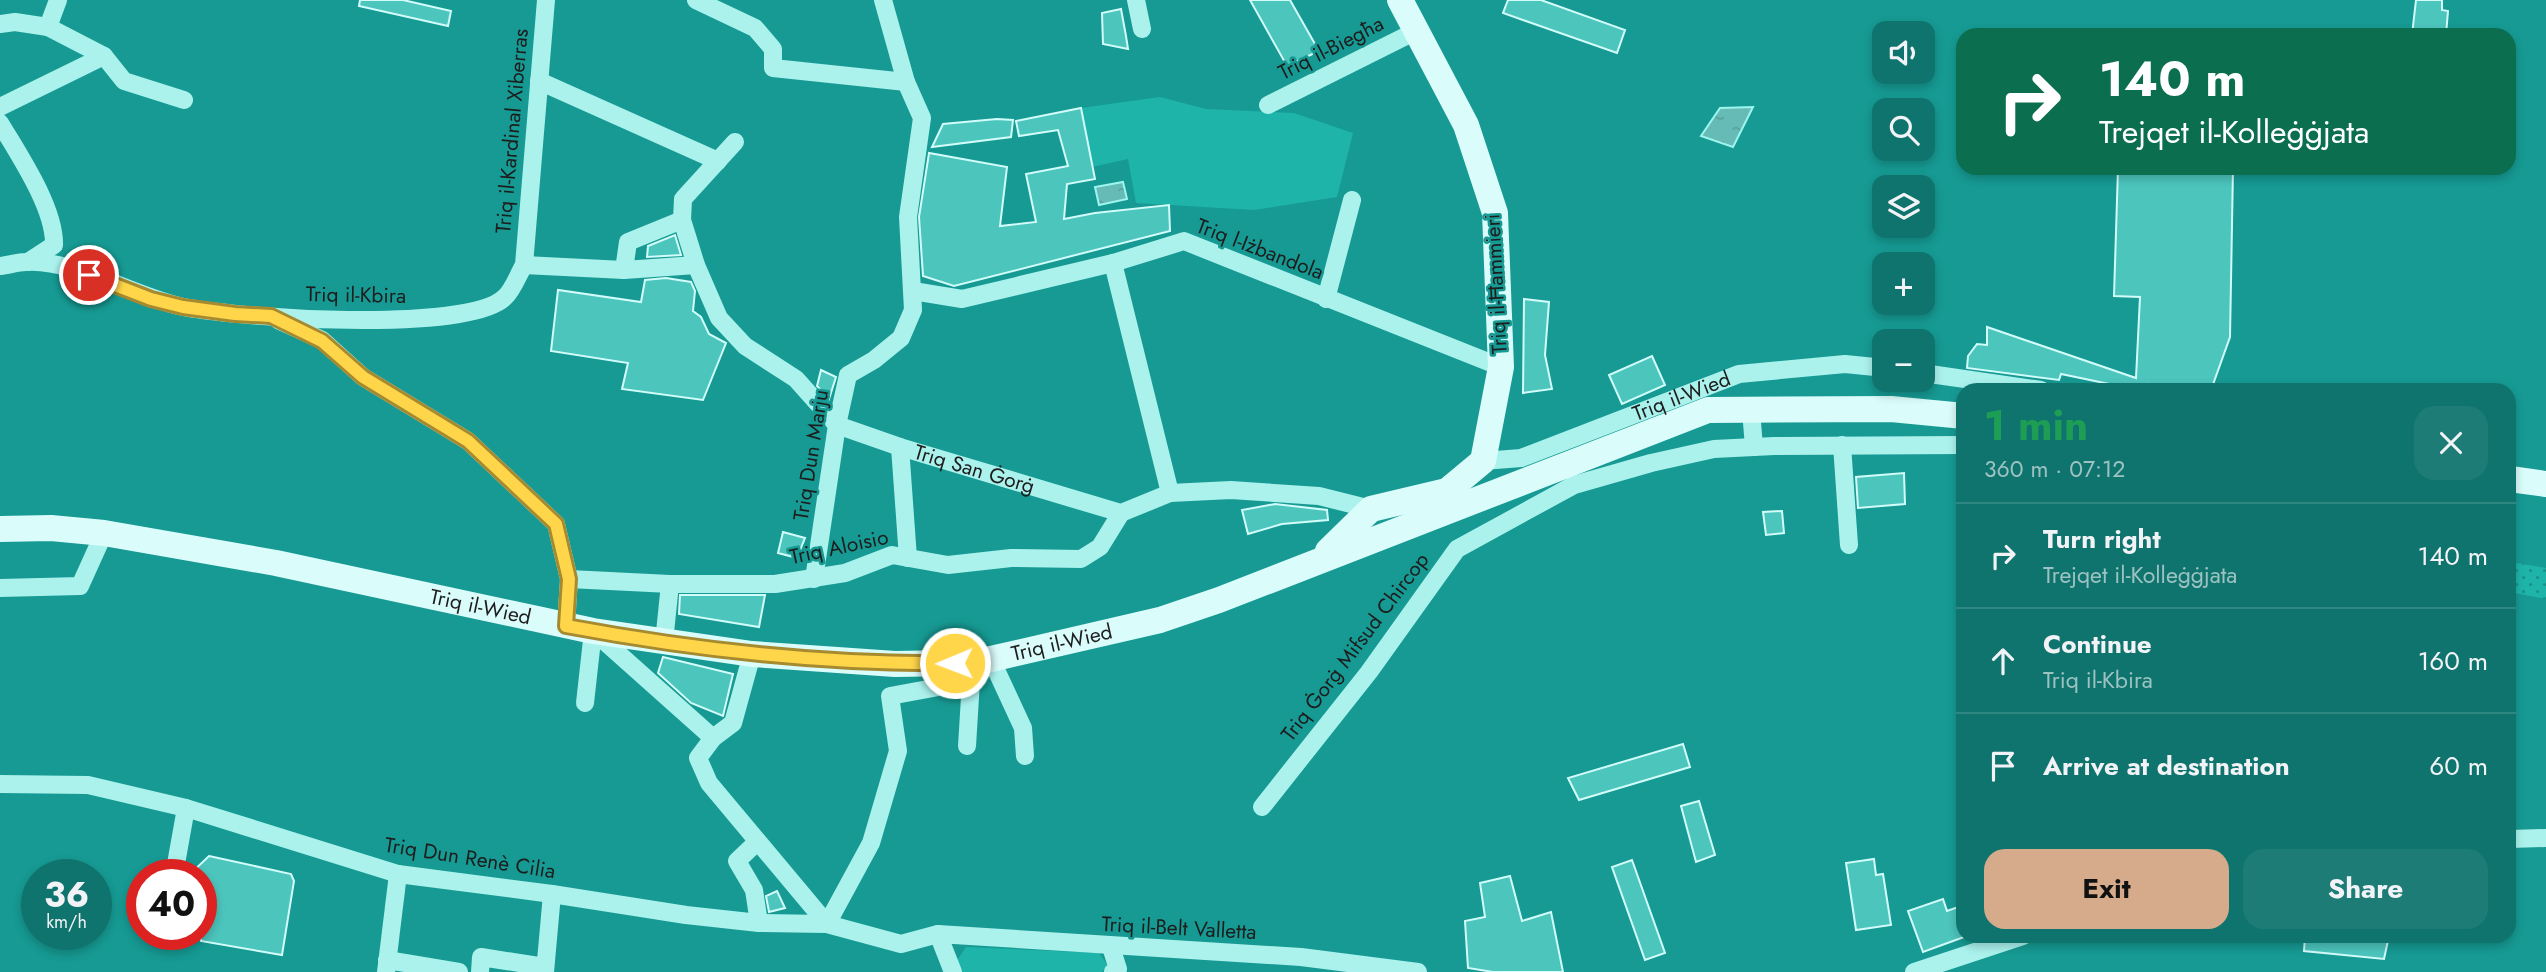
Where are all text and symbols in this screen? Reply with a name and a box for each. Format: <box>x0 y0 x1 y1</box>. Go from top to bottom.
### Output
street label: Triq il-Biegħa <box>1273 9 1389 87</box>
map controls <box>1872 21 1935 392</box>
button: sound <box>1872 21 1935 84</box>
street label: Triq il-Kardinal Xiberras <box>488 27 536 235</box>
text: 140 m <box>2099 44 2245 114</box>
icon: right <box>1984 56 2075 147</box>
button: search <box>1872 98 1935 161</box>
text: Trejqet il-Kolleġġjata <box>2099 109 2369 155</box>
button: layers <box>1872 175 1935 238</box>
street label: Triq l-Iżbandola <box>1192 211 1328 287</box>
street label: Triq il-Ħammieri <box>1477 213 1515 355</box>
pin <box>59 245 119 305</box>
button: + <box>1872 252 1935 315</box>
icon: arrive <box>70 256 108 294</box>
street label: Triq il-Kbira <box>306 279 406 311</box>
button: − <box>1872 329 1935 392</box>
street label: Triq il-Wied <box>1628 364 1735 429</box>
street label: Triq Dun Marju <box>786 387 836 523</box>
text: 1 min <box>1984 395 2088 456</box>
button: close <box>2414 406 2488 480</box>
street label: Triq San Ġorġ <box>910 437 1038 501</box>
text: 360 m · 07:12 <box>1984 452 2125 486</box>
text: Turn right <box>2043 520 2161 558</box>
street label: Triq Aloisio <box>787 522 891 572</box>
icon: right <box>1984 537 2022 575</box>
text: 140 m <box>2417 537 2488 575</box>
street label: Triq Ġorġ Mifsud Chircop <box>1274 546 1436 748</box>
text: Trejqet il-Kolleġġjata <box>2043 558 2237 592</box>
street label: Triq il-Wied <box>427 581 534 632</box>
street label: Triq il-Wied <box>1008 616 1115 669</box>
text: Continue <box>2043 625 2152 663</box>
position arrow <box>918 626 992 700</box>
icon: ahead <box>1984 642 2022 680</box>
text: 160 m <box>2418 642 2488 680</box>
text: Triq il-Kbira <box>2043 663 2153 697</box>
icon: arrive <box>1984 747 2022 785</box>
text: Arrive at destination <box>2043 747 2290 785</box>
text: 60 m <box>2429 747 2488 785</box>
street label: Triq Dun Renè Cilia <box>382 830 558 886</box>
button: Exit <box>1984 849 2229 929</box>
button: Share <box>2243 849 2488 929</box>
speed limit sign: 40 <box>126 859 217 950</box>
text: 36 <box>44 870 89 920</box>
text: km/h <box>46 909 87 935</box>
street label: Triq il-Belt Valletta <box>1101 909 1257 947</box>

